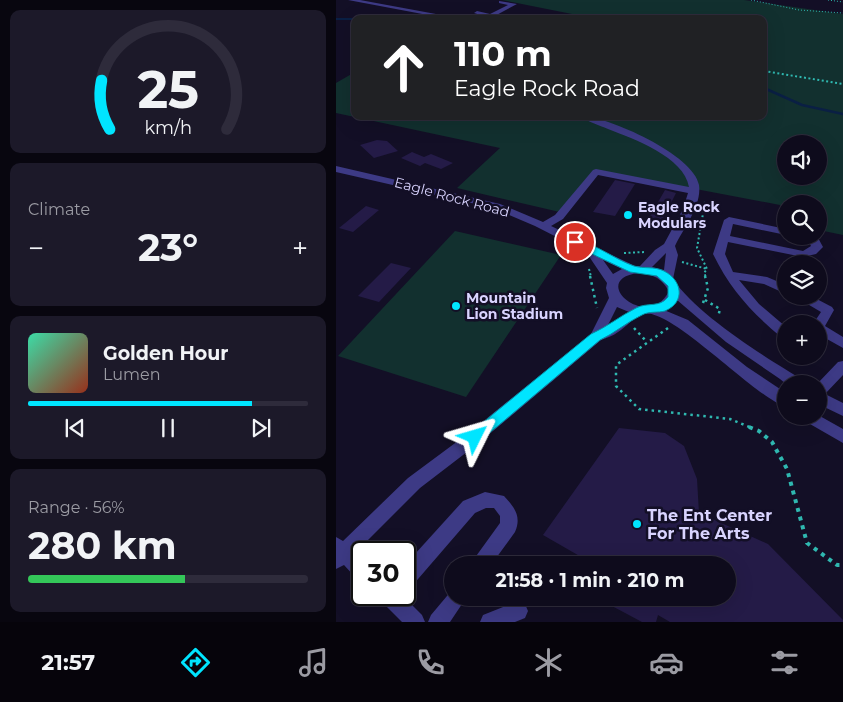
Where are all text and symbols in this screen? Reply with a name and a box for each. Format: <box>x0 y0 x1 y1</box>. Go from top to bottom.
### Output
text: 110 m <box>454 32 552 75</box>
icon: ahead <box>371 35 436 100</box>
text: 25 <box>137 58 199 121</box>
text: Eagle Rock Road <box>454 75 640 102</box>
text: km/h <box>144 117 192 138</box>
map controls <box>777 135 827 425</box>
button: sound <box>777 135 827 185</box>
street label: Eagle Rock Road <box>393 173 511 221</box>
button: search <box>777 195 827 245</box>
place label: Eagle Rock Modulars <box>638 198 721 232</box>
text: Climate <box>28 200 90 219</box>
marker: Eagle Rock Modulars <box>622 209 634 221</box>
pin <box>554 221 596 263</box>
text: 23° <box>138 224 198 271</box>
icon: arrive <box>561 228 589 256</box>
text: − <box>28 231 44 265</box>
text: + <box>292 231 308 265</box>
button: layers <box>777 255 827 305</box>
place label: Mountain Lion Stadium <box>466 289 563 323</box>
marker: Mountain Lion Stadium <box>450 300 462 312</box>
button: + <box>777 315 827 365</box>
text: Golden Hour <box>103 342 229 365</box>
text: Lumen <box>103 365 161 384</box>
button: − <box>777 375 827 425</box>
position arrow <box>448 410 500 462</box>
icon: previous <box>61 414 89 442</box>
icon: pause <box>154 414 182 442</box>
icon: next <box>247 414 275 442</box>
text: Range · 56% <box>28 498 125 517</box>
place label: The Ent Center For The Arts <box>647 506 772 543</box>
marker: The Ent Center For The Arts <box>631 518 643 530</box>
text: 280 km <box>28 522 177 569</box>
speed limit sign: 30 <box>351 541 416 606</box>
text: 21:58 · 1 min · 210 m <box>496 569 684 592</box>
icon: directions <box>178 645 213 680</box>
icon: music <box>296 645 331 680</box>
icon: phone <box>413 645 448 680</box>
icon: climate <box>531 645 566 680</box>
icon: car <box>649 645 684 680</box>
icon: filters <box>767 645 802 680</box>
text: 21:57 <box>41 649 95 676</box>

